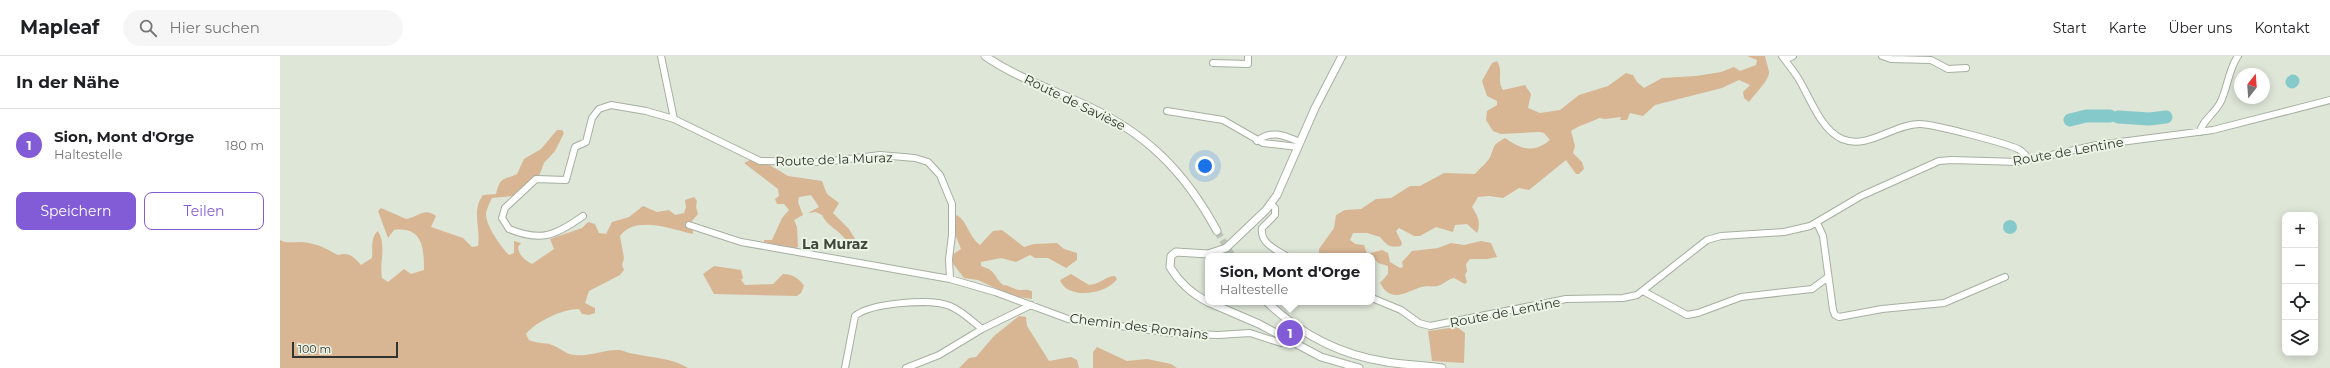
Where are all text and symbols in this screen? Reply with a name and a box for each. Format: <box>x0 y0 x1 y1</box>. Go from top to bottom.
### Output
search box <box>123 10 403 46</box>
text: Mapleaf <box>20 16 99 39</box>
icon: search <box>137 17 159 39</box>
text: Hier suchen <box>169 18 260 37</box>
text: Start <box>2053 19 2087 37</box>
text: Karte <box>2109 19 2146 37</box>
text: Über uns <box>2168 19 2232 37</box>
text: Kontakt <box>2254 19 2310 37</box>
north arrow <box>2234 68 2270 104</box>
street label: Route de Savièse <box>1022 71 1128 134</box>
text: In der Nähe <box>16 72 120 92</box>
text: Sion, Mont d'Orge <box>54 127 194 146</box>
street label: Route de Lentine <box>2011 133 2125 169</box>
text: 1 <box>26 137 32 153</box>
text: 180 m <box>225 137 264 153</box>
text: Haltestelle <box>54 146 123 162</box>
street label: Route de la Muraz <box>775 149 893 169</box>
your location <box>1195 156 1215 176</box>
button: Speichern <box>16 192 136 230</box>
button: Teilen <box>144 192 264 230</box>
map controls <box>2282 212 2318 356</box>
button: + <box>2282 212 2318 248</box>
district label: La Muraz <box>802 235 868 253</box>
button: − <box>2282 248 2318 284</box>
popup <box>1205 253 1375 305</box>
text: Sion, Mont d'Orge <box>1220 262 1360 281</box>
text: Haltestelle <box>1220 281 1288 297</box>
button: locate <box>2282 284 2318 320</box>
street label: Route de Lentine <box>1448 293 1562 331</box>
street label: Chemin des Romains <box>1069 310 1209 342</box>
pin: 1 <box>1277 318 1303 348</box>
button: layers <box>2282 320 2318 356</box>
scale bar <box>292 340 398 359</box>
text: 100 m <box>298 342 331 356</box>

